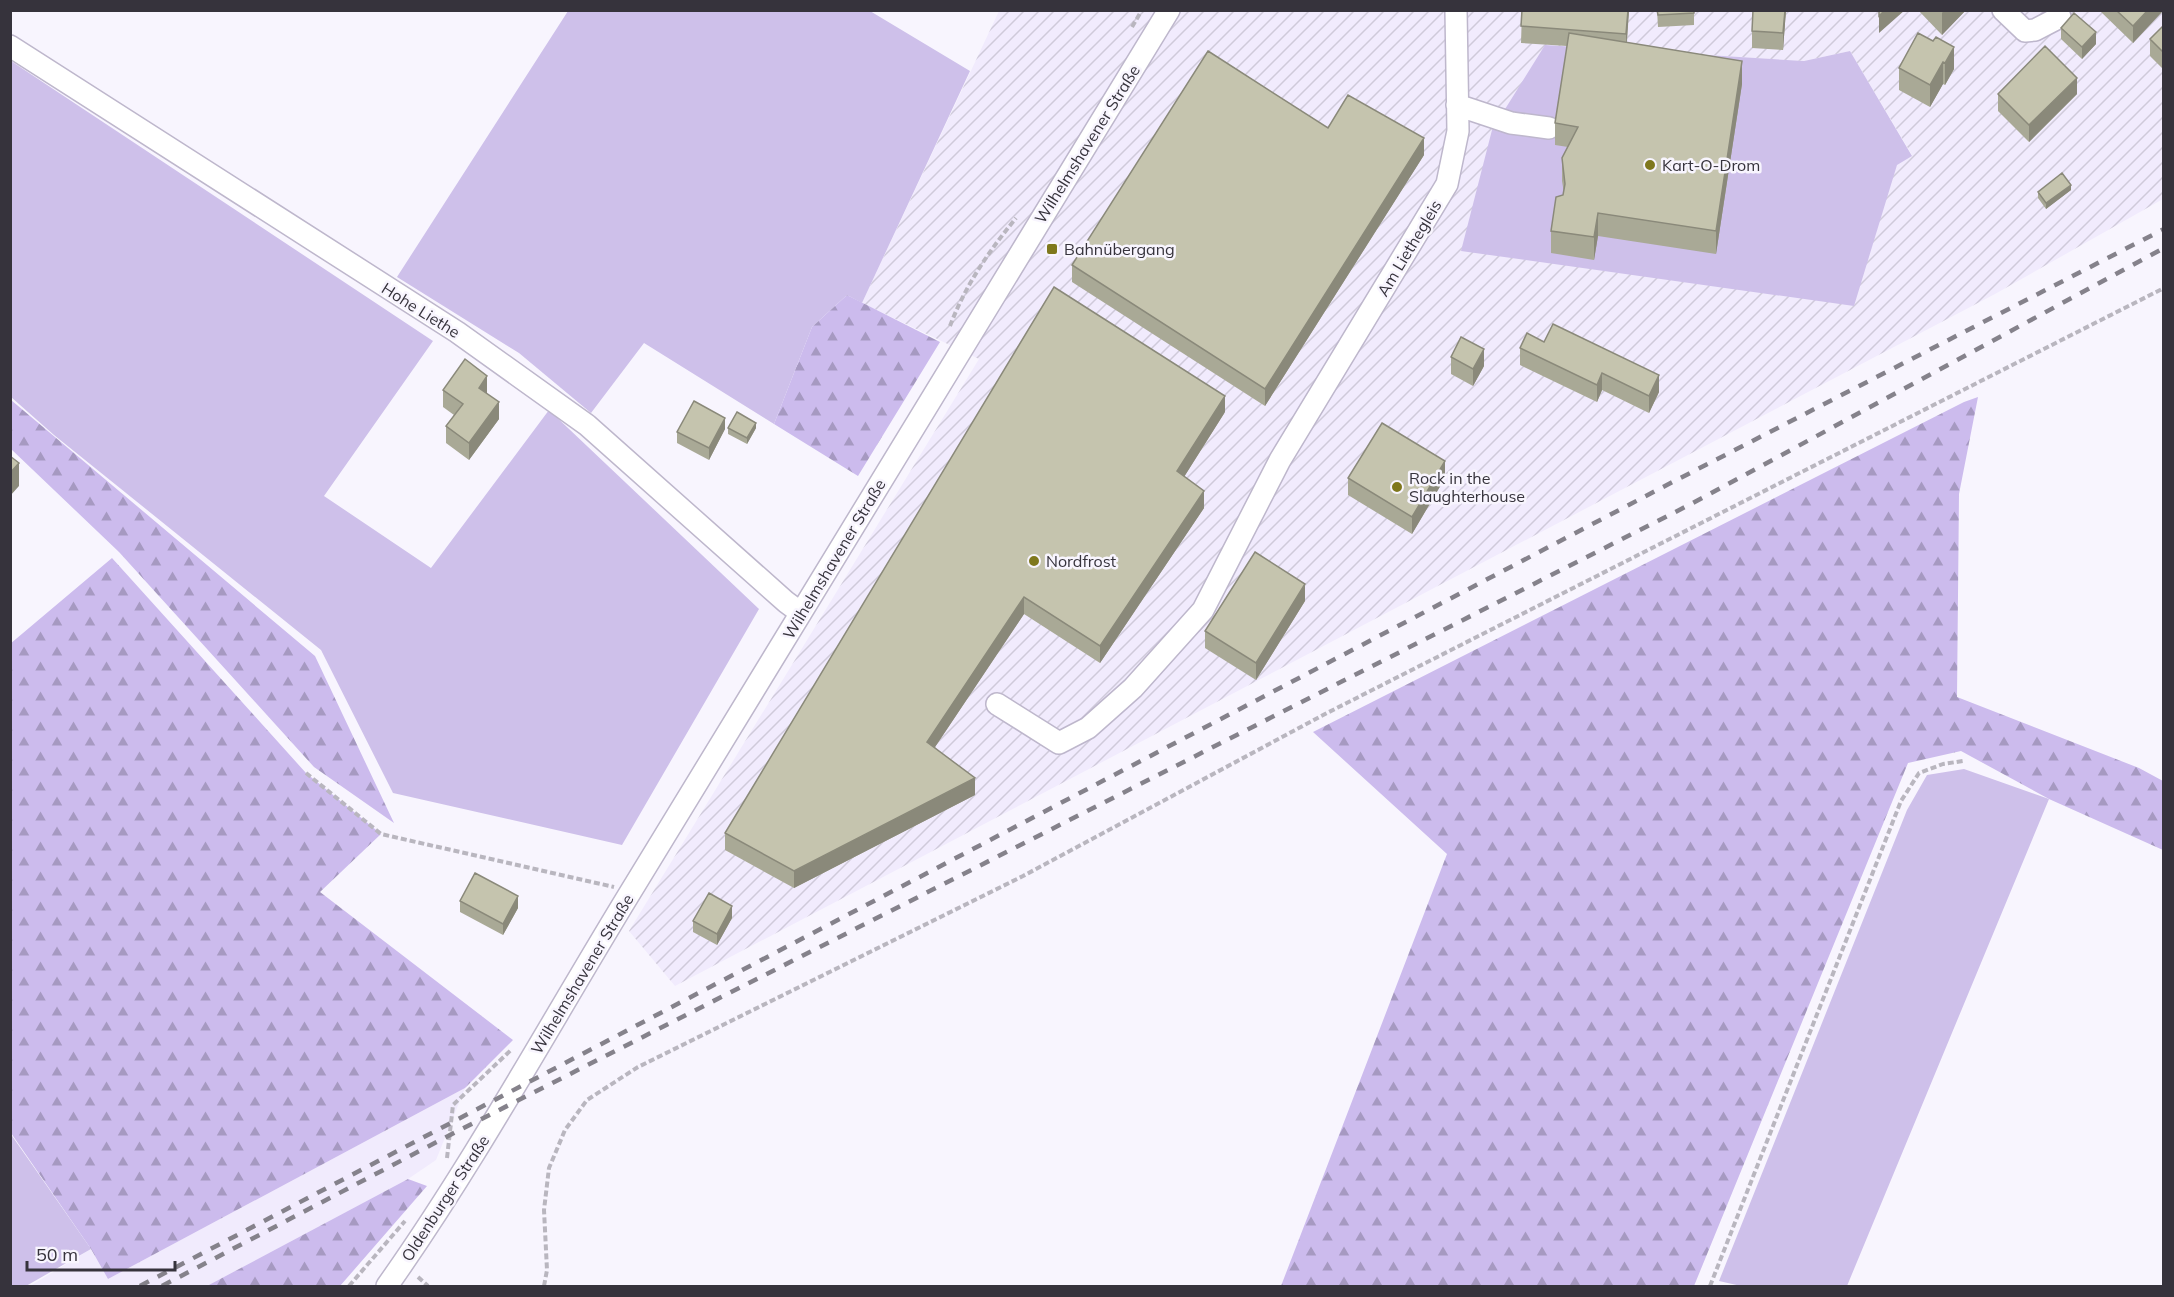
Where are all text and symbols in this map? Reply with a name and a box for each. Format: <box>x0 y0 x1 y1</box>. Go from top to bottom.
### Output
street label: Wilhelmshavener Straße <box>1030 61 1144 227</box>
place label: Kart-O-Drom <box>1662 155 1760 175</box>
marker: Kart-O-Drom <box>1643 158 1657 172</box>
street label: Am Liethegleis <box>1372 196 1446 300</box>
place label: Bahnübergang <box>1064 239 1175 259</box>
marker: Bahnübergang <box>1045 242 1059 256</box>
street label: Hohe Liethe <box>378 278 464 342</box>
place label: Rock in the Slaughterhouse <box>1409 468 1525 506</box>
street label: Wilhelmshavener Straße <box>778 475 890 643</box>
marker: Rock in the Slaughterhouse <box>1390 480 1404 494</box>
place label: Nordfrost <box>1046 551 1116 571</box>
marker: Nordfrost <box>1027 554 1041 568</box>
street label: Wilhelmshavener Straße <box>526 890 638 1058</box>
street label: Oldenburger Straße <box>397 1131 493 1265</box>
scale bar <box>27 1234 176 1272</box>
text: 50 m <box>36 1243 78 1266</box>

